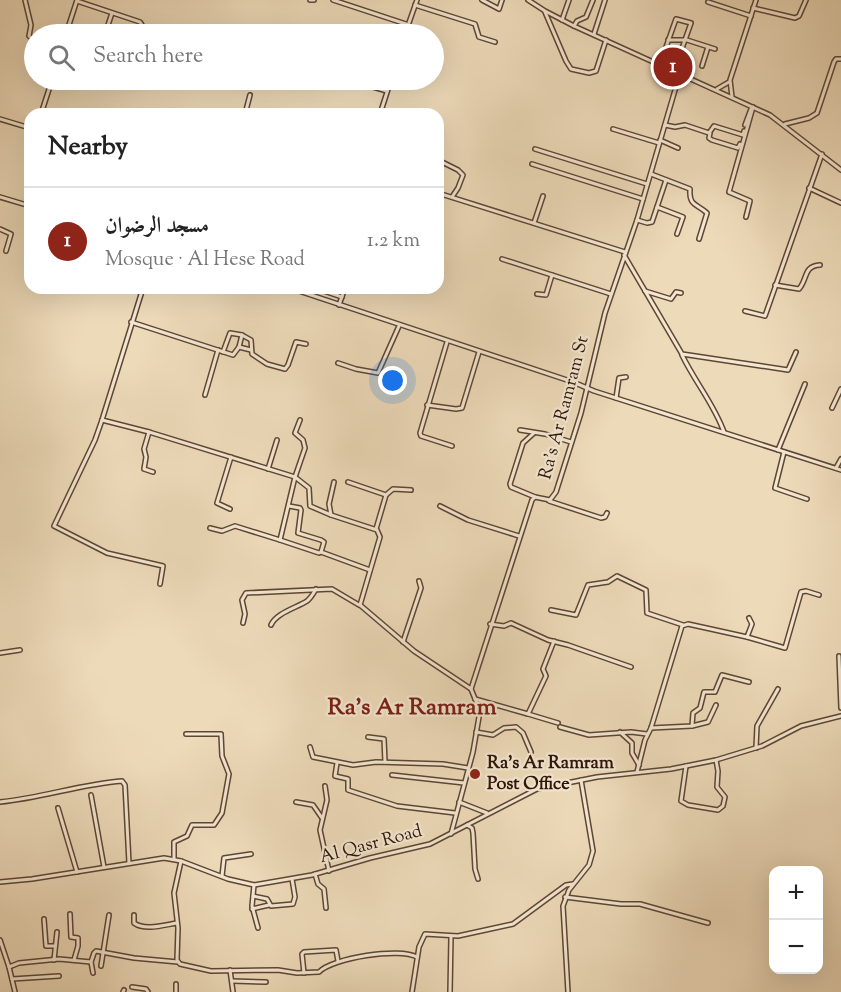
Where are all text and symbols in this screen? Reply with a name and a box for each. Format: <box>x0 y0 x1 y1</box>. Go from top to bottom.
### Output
search box <box>24 24 444 90</box>
icon: search <box>45 41 78 74</box>
text: Search here <box>93 41 203 73</box>
pin: 1 <box>654 44 692 90</box>
text: Nearby <box>48 129 128 166</box>
text: مسجد الرضوان <box>105 211 209 243</box>
text: 1 <box>64 227 71 256</box>
text: 1.2 km <box>367 227 420 256</box>
text: Mosque · Al Hese Road <box>105 246 305 275</box>
street label: Ra’s Ar Ramram St <box>533 333 597 483</box>
your location <box>378 366 407 395</box>
district label: Ra’s Ar Ramram <box>327 691 497 725</box>
place label: Ra’s Ar Ramram Post Office <box>487 751 614 798</box>
marker: Ra’s Ar Ramram Post Office <box>468 767 482 781</box>
street label: Al Qasr Road <box>317 819 425 871</box>
map controls <box>769 866 823 974</box>
button: + <box>769 866 823 920</box>
button: − <box>769 920 823 974</box>

